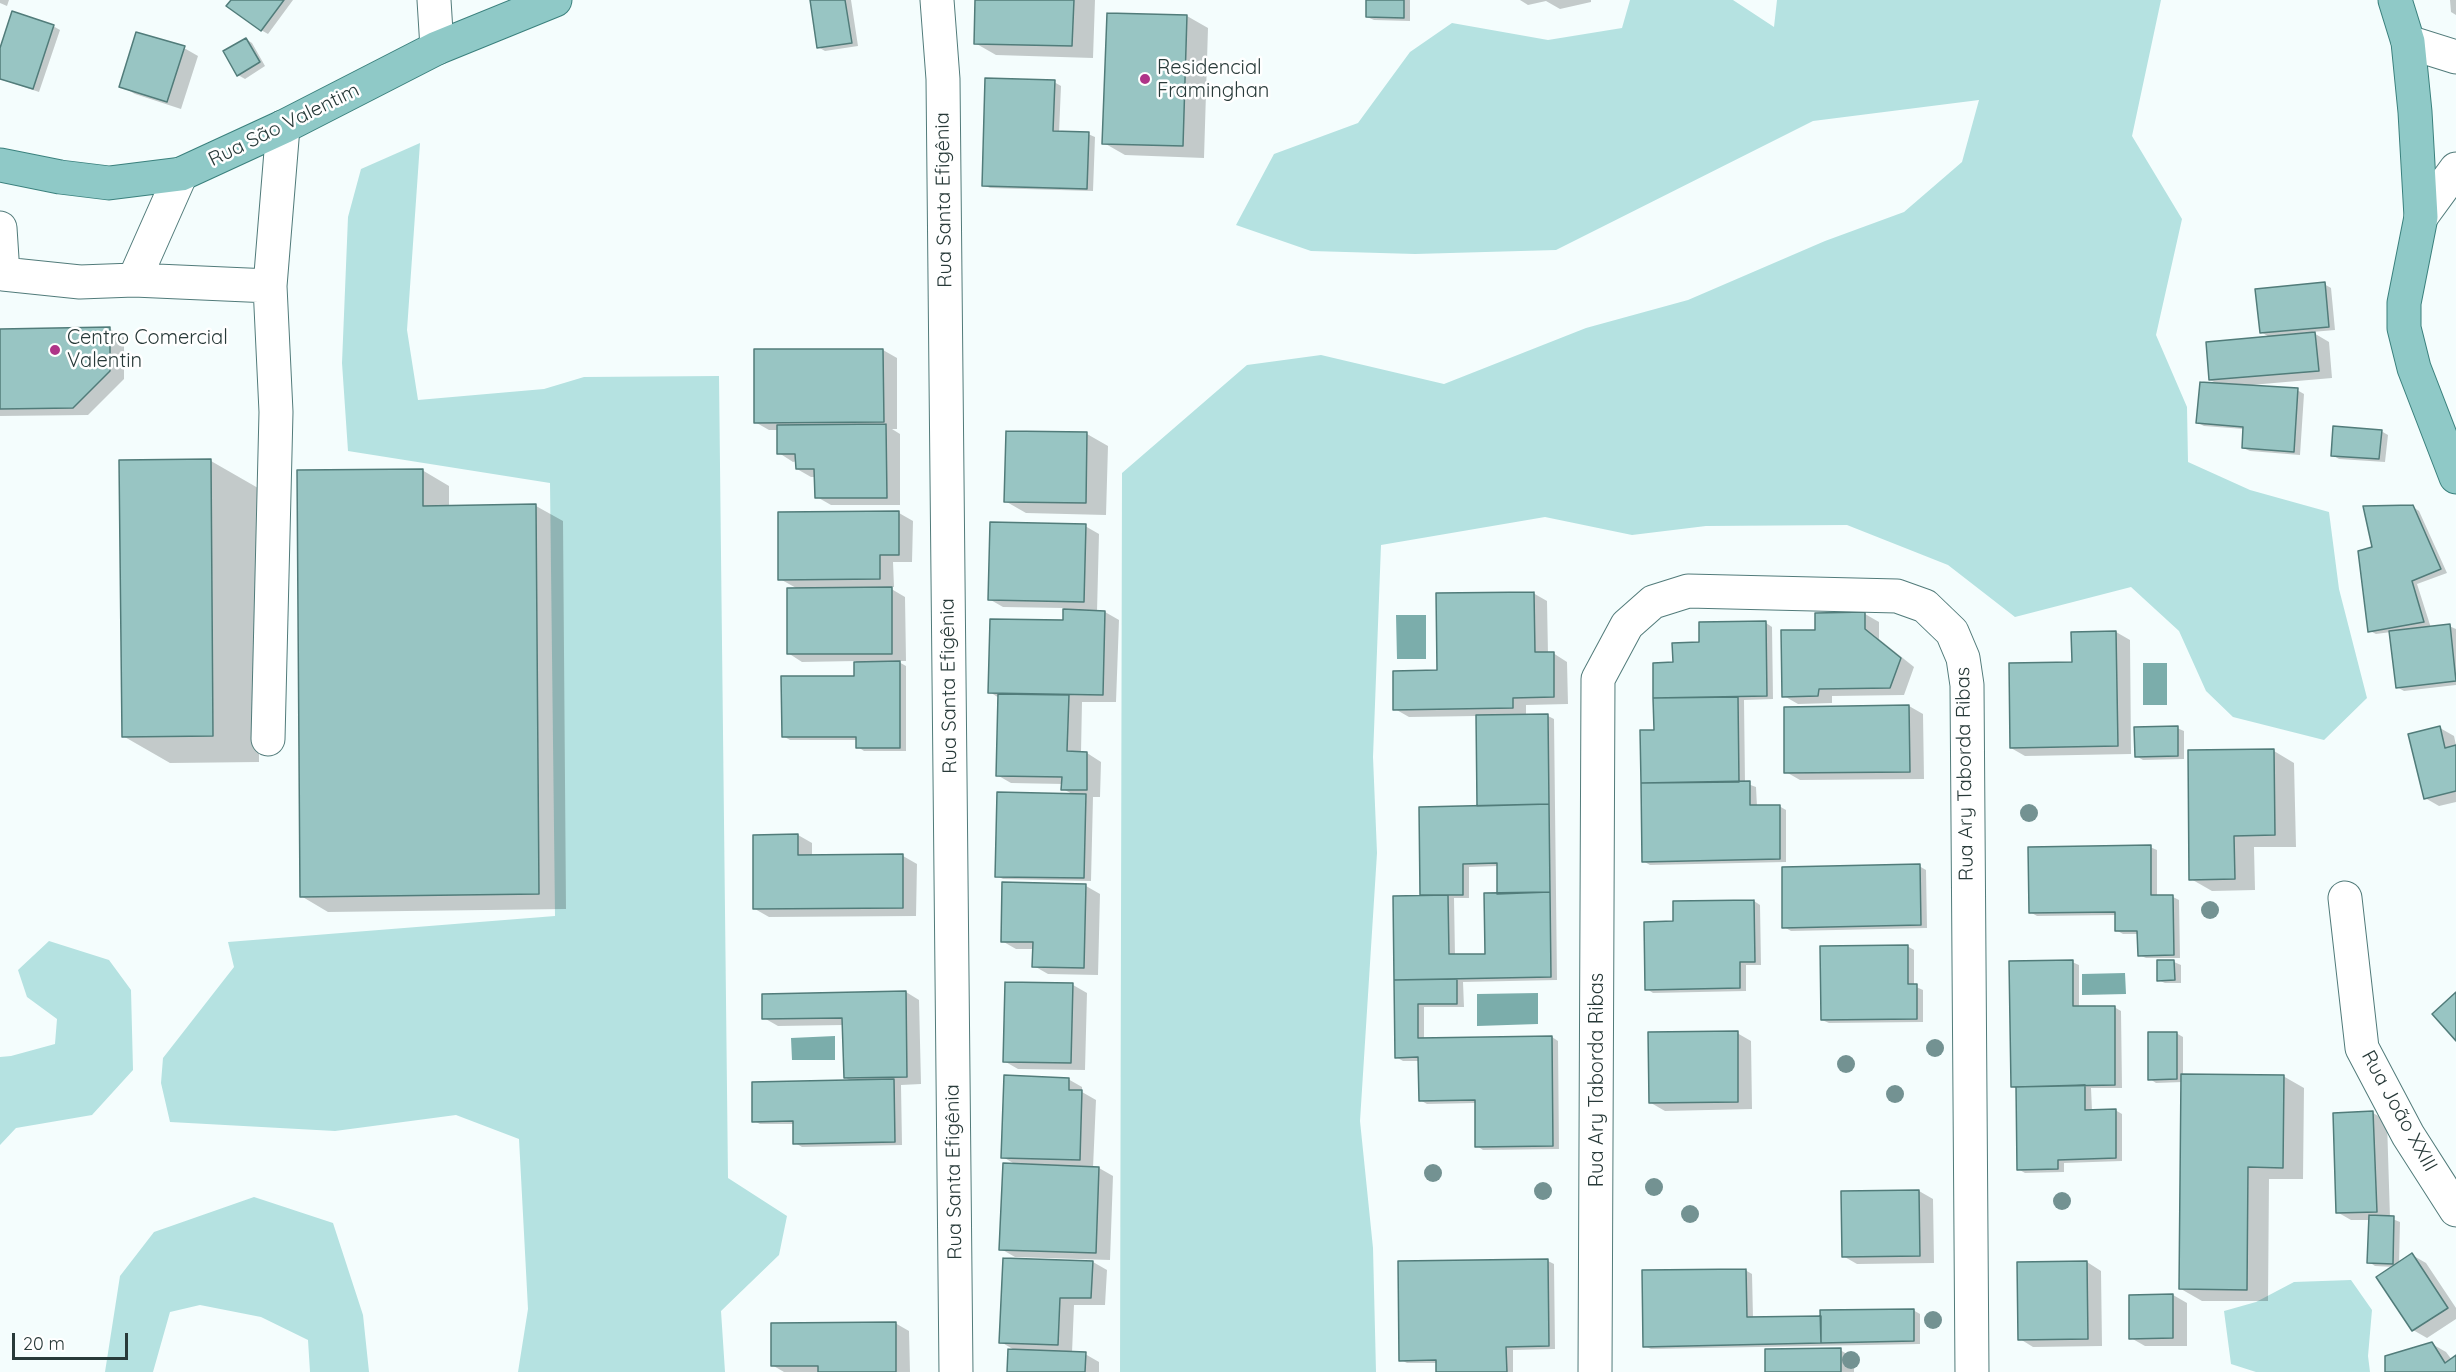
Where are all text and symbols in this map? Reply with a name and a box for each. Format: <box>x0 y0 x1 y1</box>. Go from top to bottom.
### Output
place label: Residencial Framinghan <box>1157 56 1269 103</box>
marker: Residencial Framinghan <box>1138 72 1152 86</box>
street label: Rua São Valentim <box>205 78 363 172</box>
street label: Rua Santa Efigênia <box>930 112 958 288</box>
place label: Centro Comercial Valentin <box>67 326 228 373</box>
marker: Centro Comercial Valentin <box>48 343 62 357</box>
street label: Rua Santa Efigênia <box>935 598 963 774</box>
street label: Rua Ary Taborda Ribas <box>1951 667 1979 881</box>
street label: Rua Ary Taborda Ribas <box>1585 973 1609 1187</box>
street label: Rua João XXIII <box>2356 1046 2442 1176</box>
street label: Rua Santa Efigênia <box>940 1084 968 1260</box>
scale bar <box>15 1321 130 1359</box>
text: 20 m <box>23 1332 65 1355</box>

